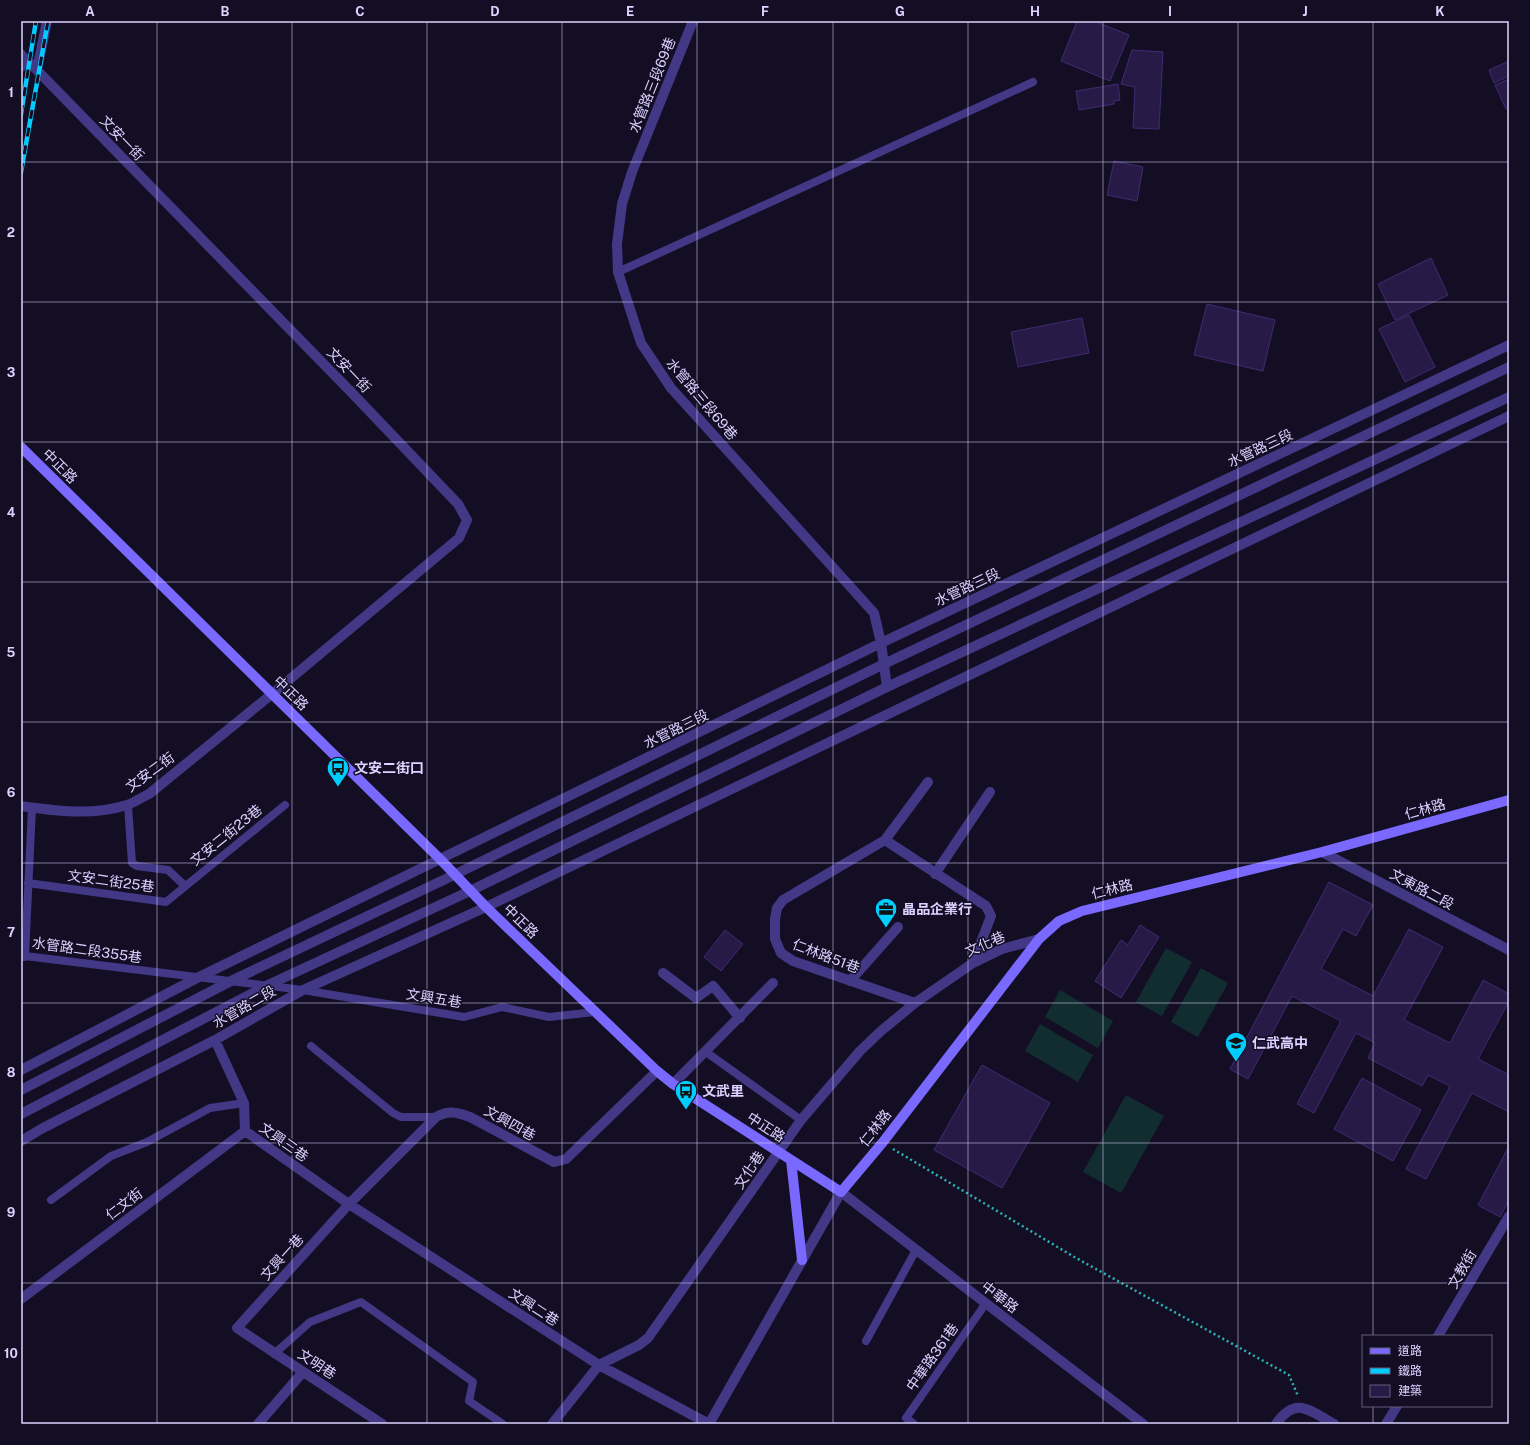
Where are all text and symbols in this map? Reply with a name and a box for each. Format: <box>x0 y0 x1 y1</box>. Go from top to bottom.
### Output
text: A <box>85 4 95 19</box>
text: B <box>221 4 230 19</box>
text: C <box>355 4 365 19</box>
text: D <box>490 4 500 19</box>
text: E <box>626 4 634 19</box>
text: F <box>761 4 769 19</box>
text: G <box>895 4 905 19</box>
text: H <box>1030 4 1040 19</box>
text: I <box>1168 4 1172 19</box>
text: J <box>1302 4 1308 19</box>
text: K <box>1435 4 1445 19</box>
street label: 水管路三段69巷 <box>626 35 678 135</box>
text: 1 <box>8 85 14 100</box>
street label: 文安一街 <box>97 112 147 164</box>
text: 2 <box>7 225 15 240</box>
street label: 文安一街 <box>324 344 374 396</box>
street label: 水管路三段69巷 <box>663 355 741 443</box>
text: 3 <box>7 365 16 380</box>
street label: 水管路三段 <box>1225 426 1295 470</box>
street label: 中正路 <box>39 445 81 487</box>
text: 4 <box>7 505 16 520</box>
street label: 水管路三段 <box>932 565 1002 609</box>
text: 5 <box>7 645 16 660</box>
street label: 中正路 <box>270 673 312 713</box>
street label: 水管路三段 <box>641 706 711 752</box>
street label: 文安二街 <box>123 749 177 795</box>
bus stop icon: 文安二街口 <box>325 755 351 788</box>
place label: 文安二街口 <box>354 760 424 776</box>
text: 6 <box>7 785 16 800</box>
street label: 仁林路 <box>1403 796 1447 822</box>
street label: 文安二街23巷 <box>187 801 265 869</box>
street label: 文東路二段 <box>1387 866 1457 912</box>
street label: 文安二街25巷 <box>67 867 155 895</box>
street label: 仁林路 <box>1090 876 1134 902</box>
office icon: 晶品企業行 <box>873 896 899 929</box>
street label: 中正路 <box>500 901 542 941</box>
place label: 晶品企業行 <box>902 901 972 917</box>
text: 7 <box>7 925 15 940</box>
street label: 文化巷 <box>963 928 1007 960</box>
street label: 水管路二段355巷 <box>31 934 143 966</box>
street label: 仁林路51巷 <box>790 936 862 976</box>
street label: 水管路二段 <box>210 983 278 1031</box>
street label: 文興五巷 <box>405 986 463 1010</box>
school or university icon: 仁武高中 <box>1223 1030 1249 1063</box>
place label: 仁武高中 <box>1252 1035 1308 1051</box>
text: 8 <box>7 1065 16 1080</box>
bus stop icon: 文武里 <box>673 1078 699 1111</box>
place label: 文武里 <box>702 1083 744 1099</box>
street label: 文興四巷 <box>482 1102 538 1144</box>
street label: 仁林路 <box>856 1107 894 1149</box>
street label: 中正路 <box>744 1109 788 1145</box>
street label: 文興三巷 <box>256 1119 312 1165</box>
street label: 文化巷 <box>731 1148 767 1192</box>
street label: 仁文街 <box>102 1185 146 1223</box>
text: 9 <box>7 1205 15 1220</box>
street label: 文興一巷 <box>257 1231 307 1283</box>
street label: 文教街 <box>1445 1247 1479 1291</box>
street label: 中華路 <box>978 1278 1022 1316</box>
street label: 文興二巷 <box>506 1285 562 1329</box>
street label: 中華路361巷 <box>903 1320 961 1394</box>
legend <box>1362 1335 1492 1407</box>
text: 道路 <box>1398 1344 1422 1358</box>
text: 10 <box>4 1346 18 1361</box>
street label: 文明巷 <box>295 1346 339 1382</box>
text: 鐵路 <box>1398 1364 1422 1378</box>
text: 建築 <box>1398 1384 1422 1398</box>

